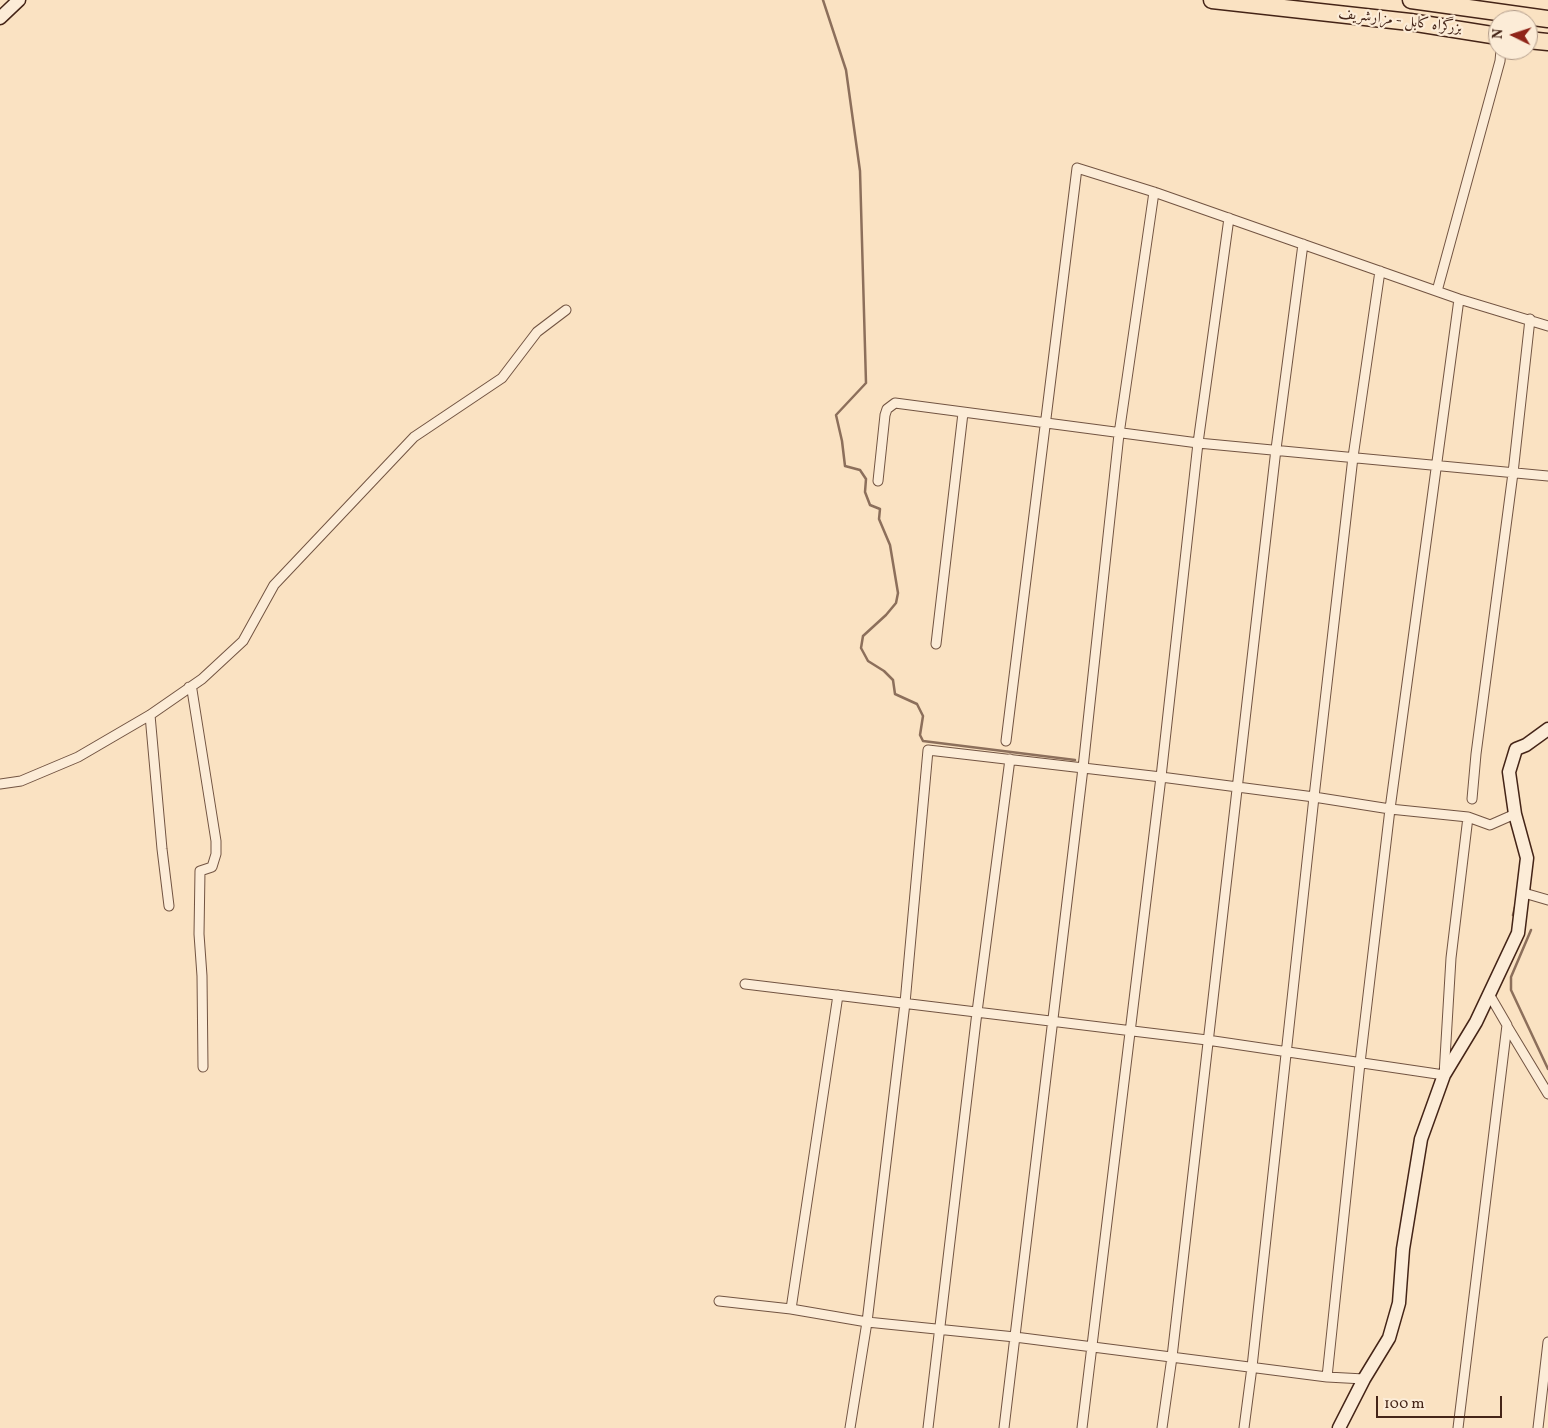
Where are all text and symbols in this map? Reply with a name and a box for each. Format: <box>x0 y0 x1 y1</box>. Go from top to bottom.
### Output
street label: بزرگراه کابل - مزارشریف <box>1337 5 1463 39</box>
north arrow <box>1488 10 1538 60</box>
text: N <box>1489 28 1508 40</box>
scale bar <box>1378 1386 1504 1418</box>
text: 100 m <box>1384 1394 1424 1415</box>

